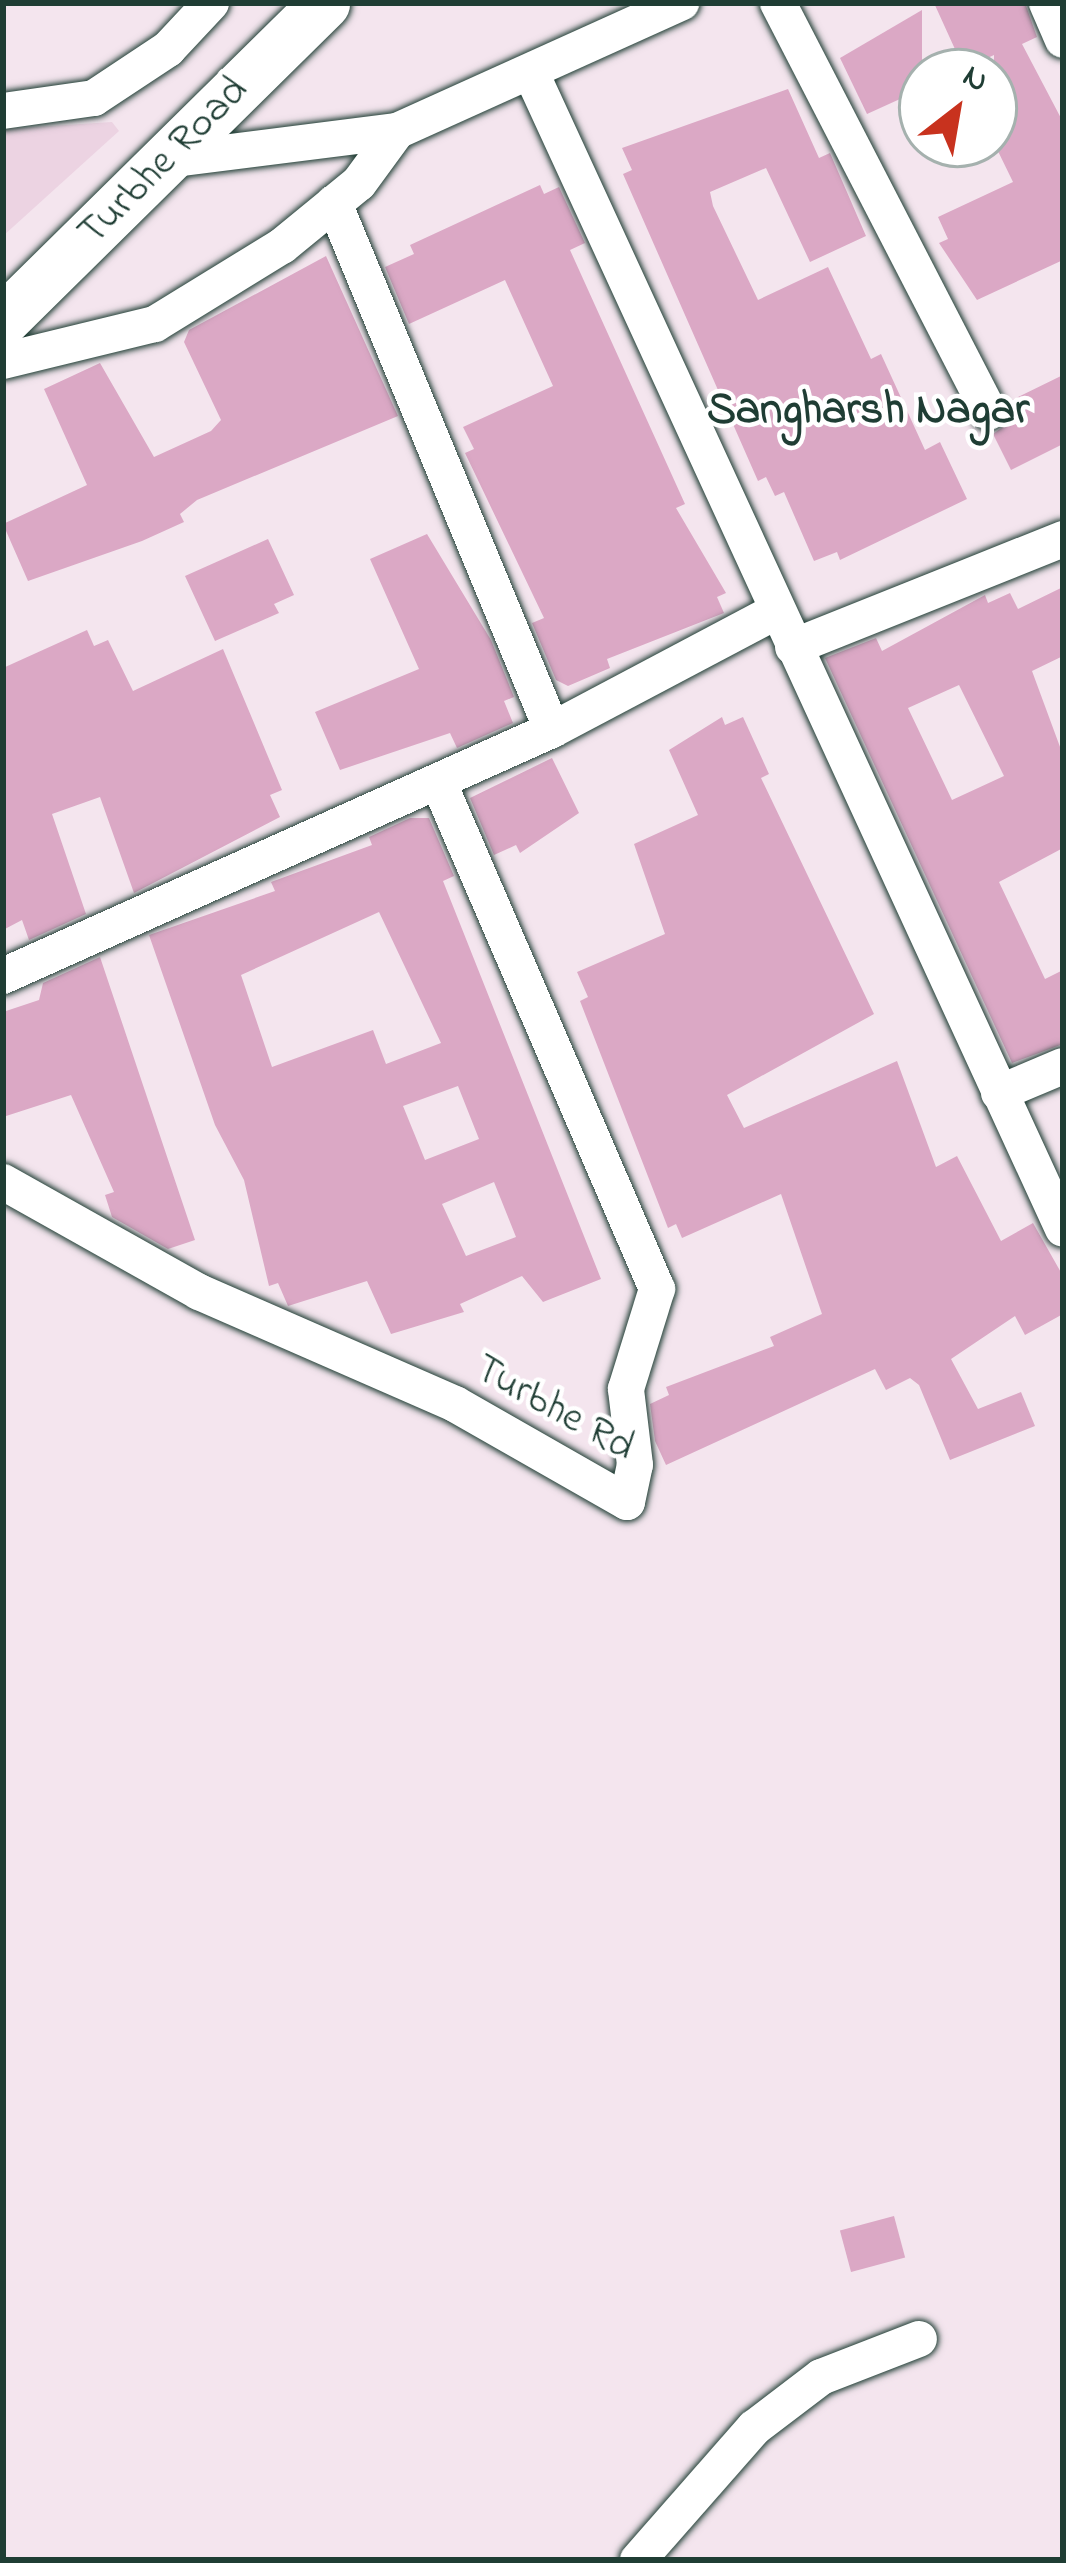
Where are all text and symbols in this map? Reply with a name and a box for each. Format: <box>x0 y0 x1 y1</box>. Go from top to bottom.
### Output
north arrow <box>898 48 1018 168</box>
text: N <box>953 53 997 106</box>
street label: Turbhe Road <box>68 66 260 258</box>
district label: Sangharsh Nagar <box>707 385 1029 439</box>
street label: Turbhe Rd <box>465 1344 643 1474</box>

